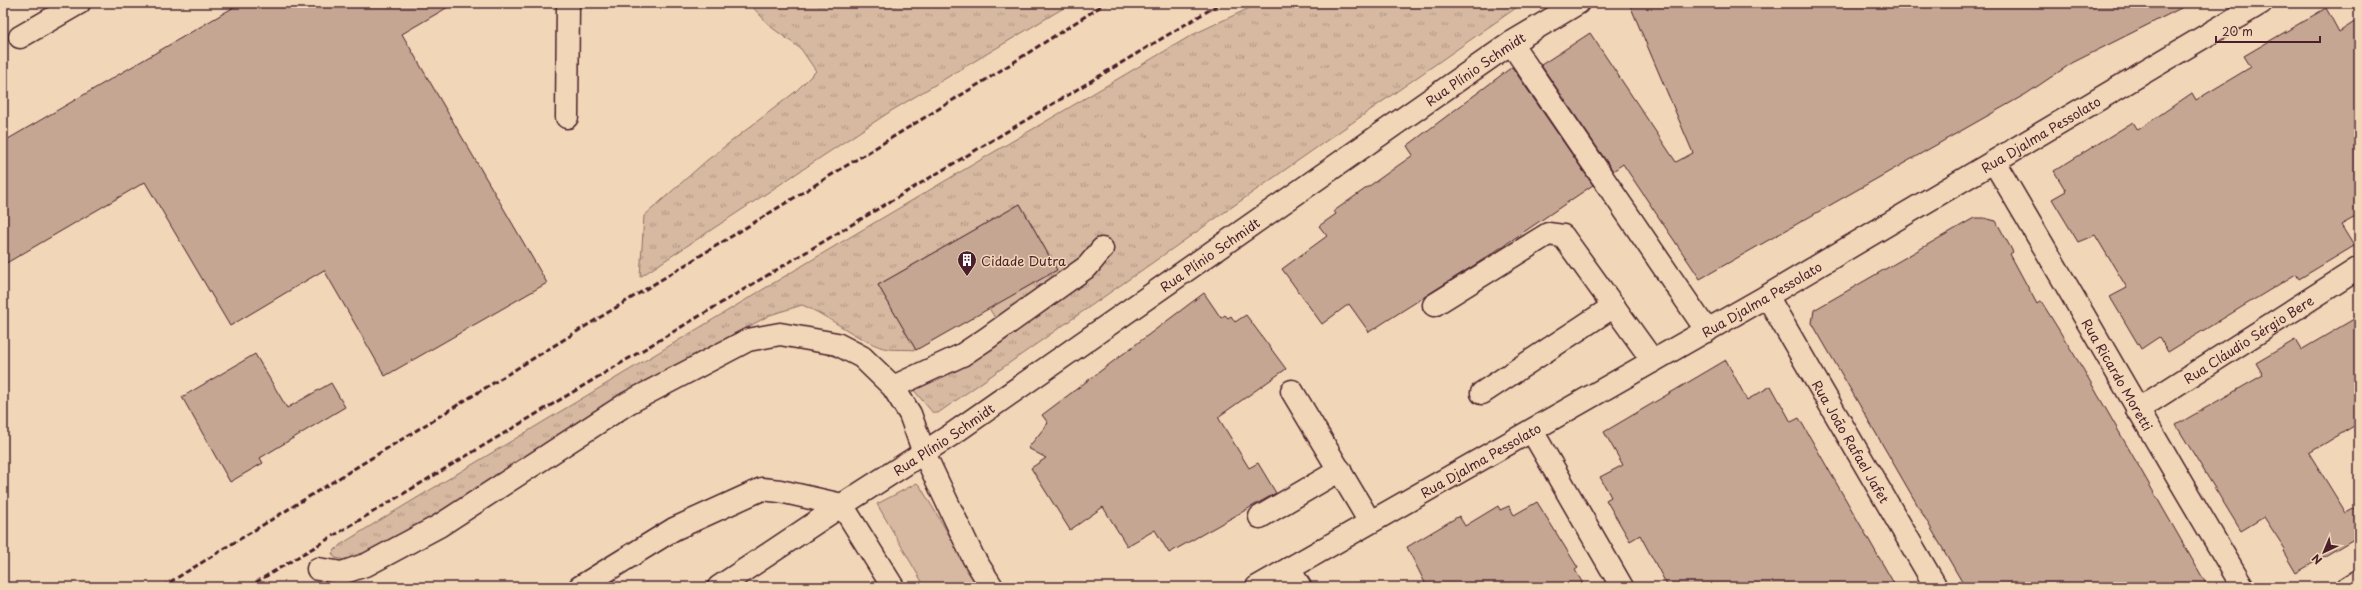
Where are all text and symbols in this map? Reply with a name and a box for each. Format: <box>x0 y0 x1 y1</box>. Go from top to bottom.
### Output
scale bar <box>2216 18 2320 44</box>
text: 20 m <box>2222 22 2253 40</box>
street label: Rua Plínio Schmidt <box>1421 27 1529 110</box>
street label: Rua Djalma Pessolato <box>1977 91 2104 177</box>
street label: Rua Plínio Schmidt <box>1156 212 1263 296</box>
building icon: Cidade Dutra <box>956 249 978 277</box>
place label: Cidade Dutra <box>981 251 1066 270</box>
street label: Rua Djalma Pessolato <box>1698 256 1825 341</box>
street label: Rua Cláudio Sérgio Bere <box>2179 290 2317 388</box>
street label: Rua Ricardo Moretti <box>2078 315 2158 434</box>
street label: Rua João Rafael Jafet <box>1808 376 1895 506</box>
street label: Rua Plínio Schmidt <box>889 398 998 480</box>
street label: Rua Djalma Pessolato <box>1416 418 1544 502</box>
north arrow <box>2304 532 2344 572</box>
text: N <box>2307 550 2326 569</box>

